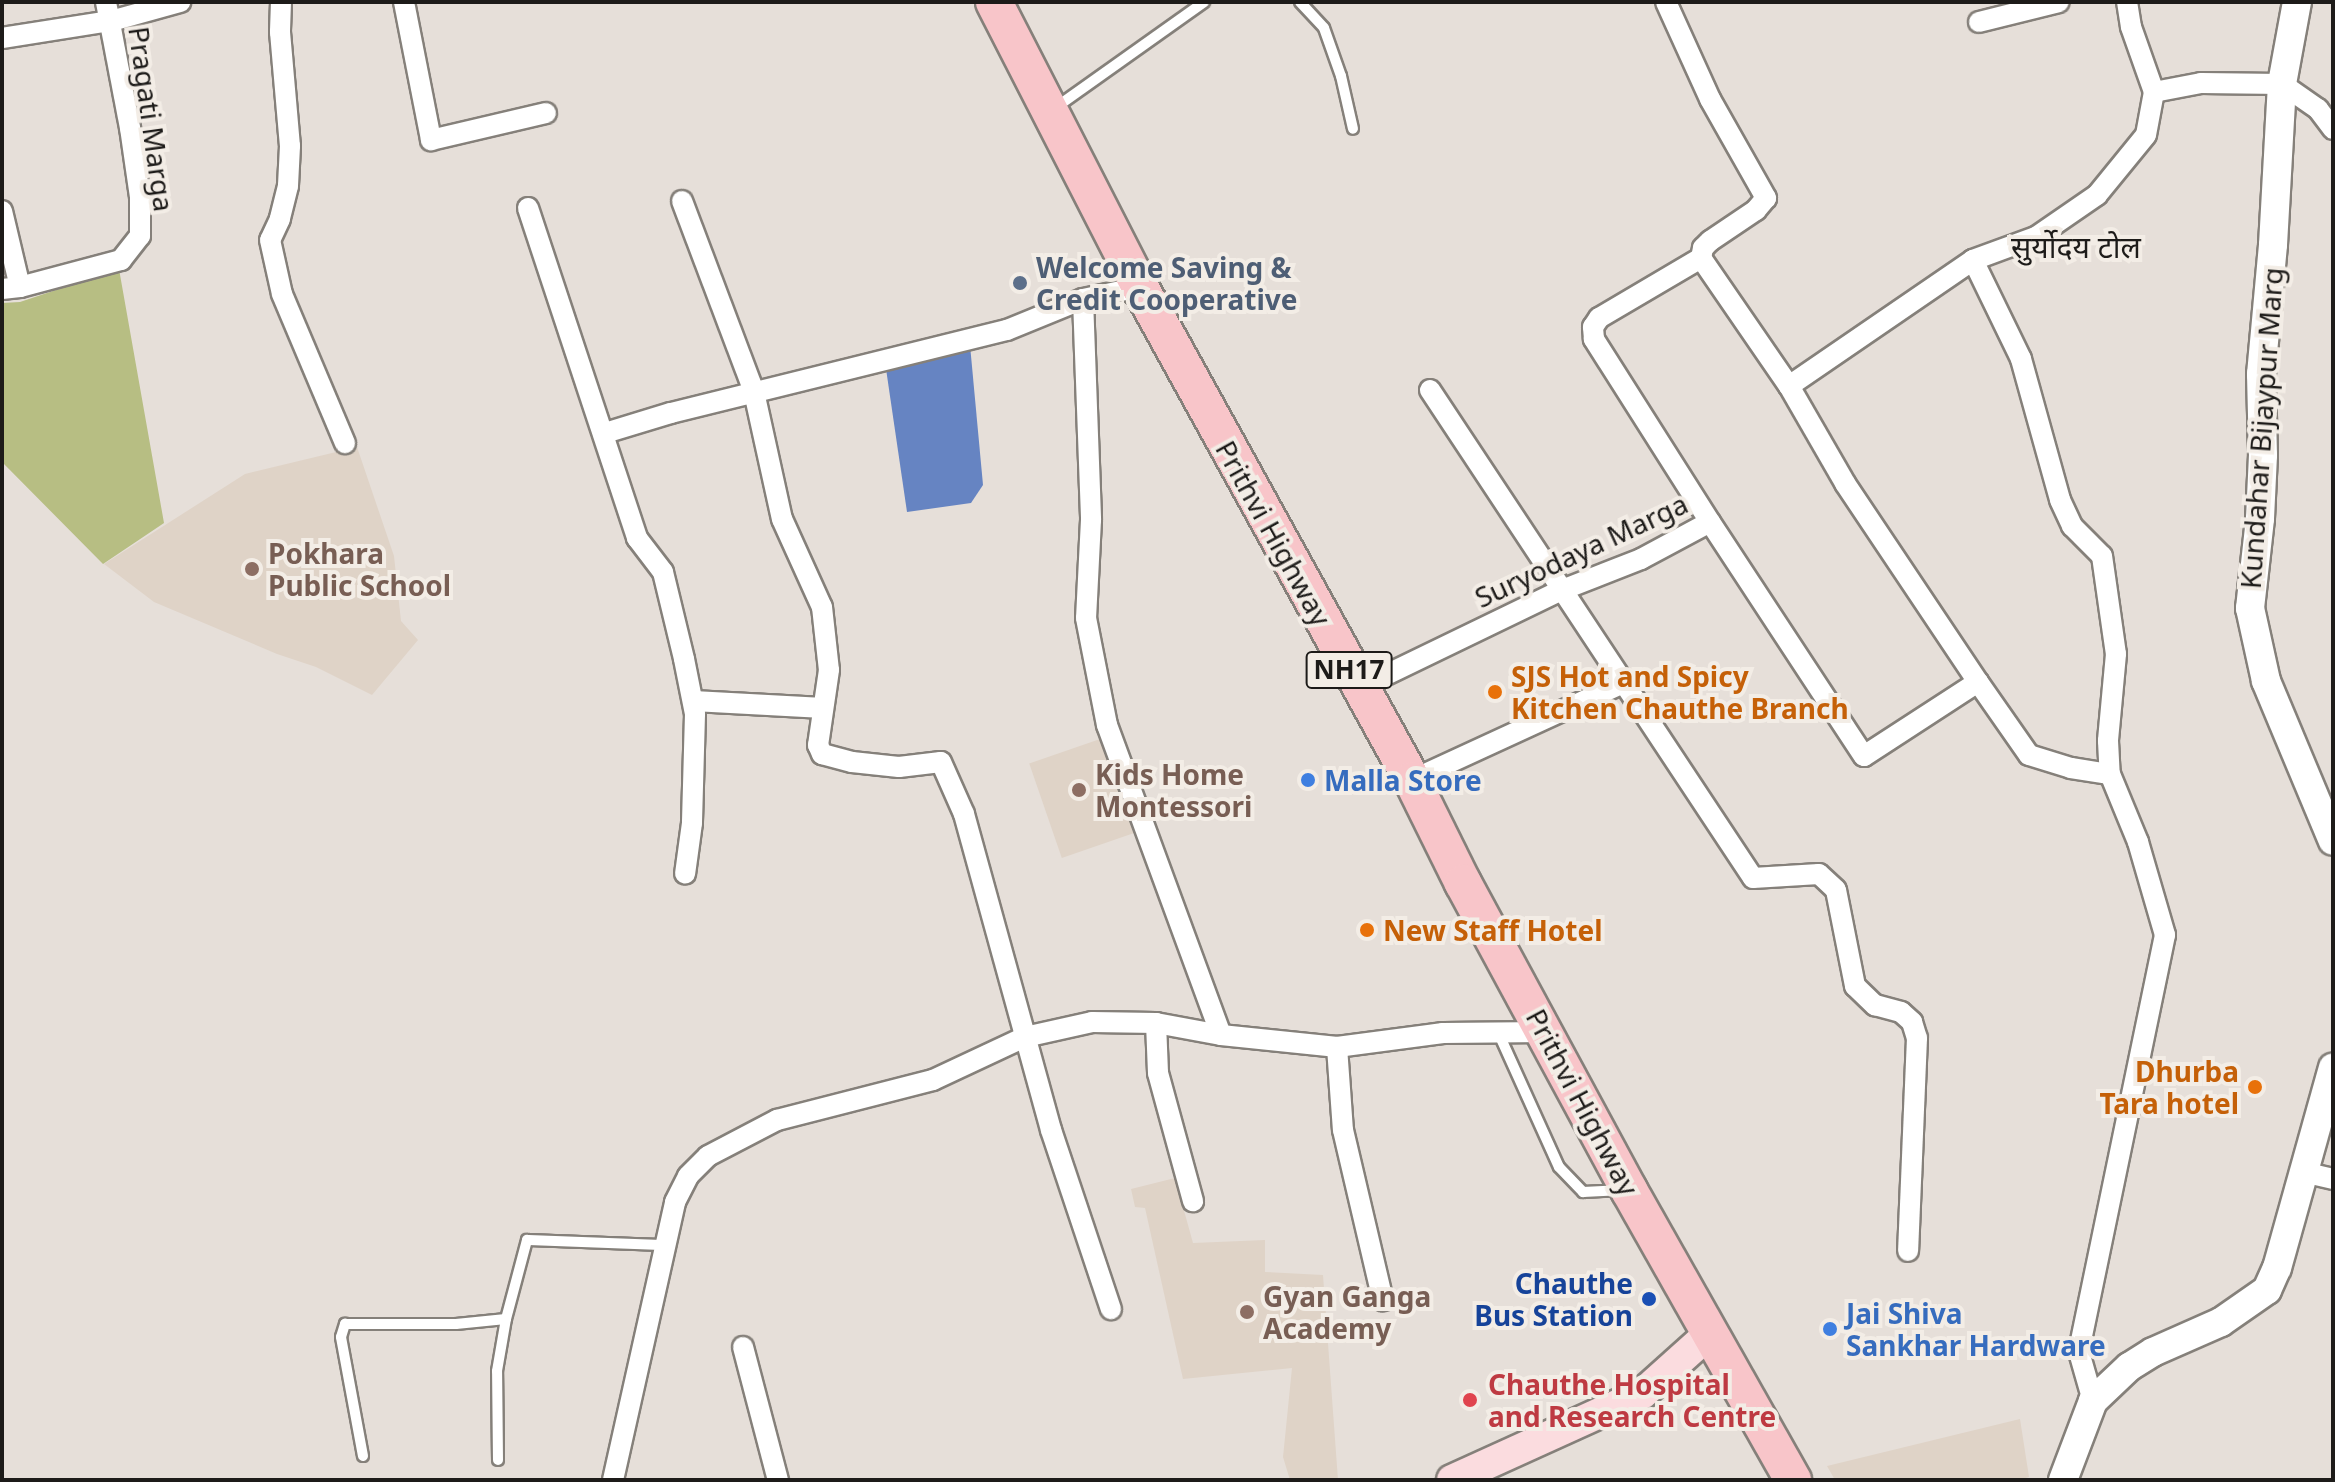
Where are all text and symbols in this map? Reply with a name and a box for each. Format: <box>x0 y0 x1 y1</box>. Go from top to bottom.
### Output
street label: Pragati Marga <box>122 24 182 214</box>
district label: सुर्योदय टोल <box>2011 229 2141 265</box>
place label: Welcome Saving & Credit Cooperative <box>1036 250 1297 316</box>
street label: Kundahar Bijaypur Marg <box>2233 266 2289 590</box>
marker: Welcome Saving & Credit Cooperative <box>1011 274 1029 292</box>
street label: Prithvi Highway <box>1209 435 1339 631</box>
street label: Suryodaya Marga <box>1469 486 1693 614</box>
place label: Pokhara Public School <box>268 536 451 602</box>
marker: Pokhara Public School <box>243 560 261 578</box>
road number: NH17 <box>1305 648 1393 692</box>
place label: SJS Hot and Spicy Kitchen Chauthe Branch <box>1511 659 1849 725</box>
marker: SJS Hot and Spicy Kitchen Chauthe Branch <box>1486 683 1504 701</box>
place label: Kids Home Montessori <box>1095 757 1252 823</box>
place label: Malla Store <box>1324 763 1482 797</box>
marker: Malla Store <box>1299 771 1317 789</box>
marker: Kids Home Montessori <box>1070 781 1088 799</box>
place label: New Staff Hotel <box>1383 913 1603 947</box>
marker: New Staff Hotel <box>1358 921 1376 939</box>
street label: Prithvi Highway <box>1520 1003 1646 1201</box>
place label: Dhurba Tara hotel <box>2099 1054 2239 1120</box>
marker: Dhurba Tara hotel <box>2246 1078 2264 1096</box>
place label: Chauthe Bus Station <box>1474 1266 1633 1332</box>
place label: Gyan Ganga Academy <box>1263 1279 1431 1345</box>
marker: Chauthe Bus Station <box>1640 1290 1658 1308</box>
place label: Jai Shiva Sankhar Hardware <box>1846 1296 2106 1362</box>
marker: Gyan Ganga Academy <box>1238 1303 1256 1321</box>
marker: Jai Shiva Sankhar Hardware <box>1821 1320 1839 1338</box>
place label: Chauthe Hospital and Research Centre <box>1488 1367 1776 1433</box>
marker: Chauthe Hospital and Research Centre <box>1459 1389 1481 1411</box>

